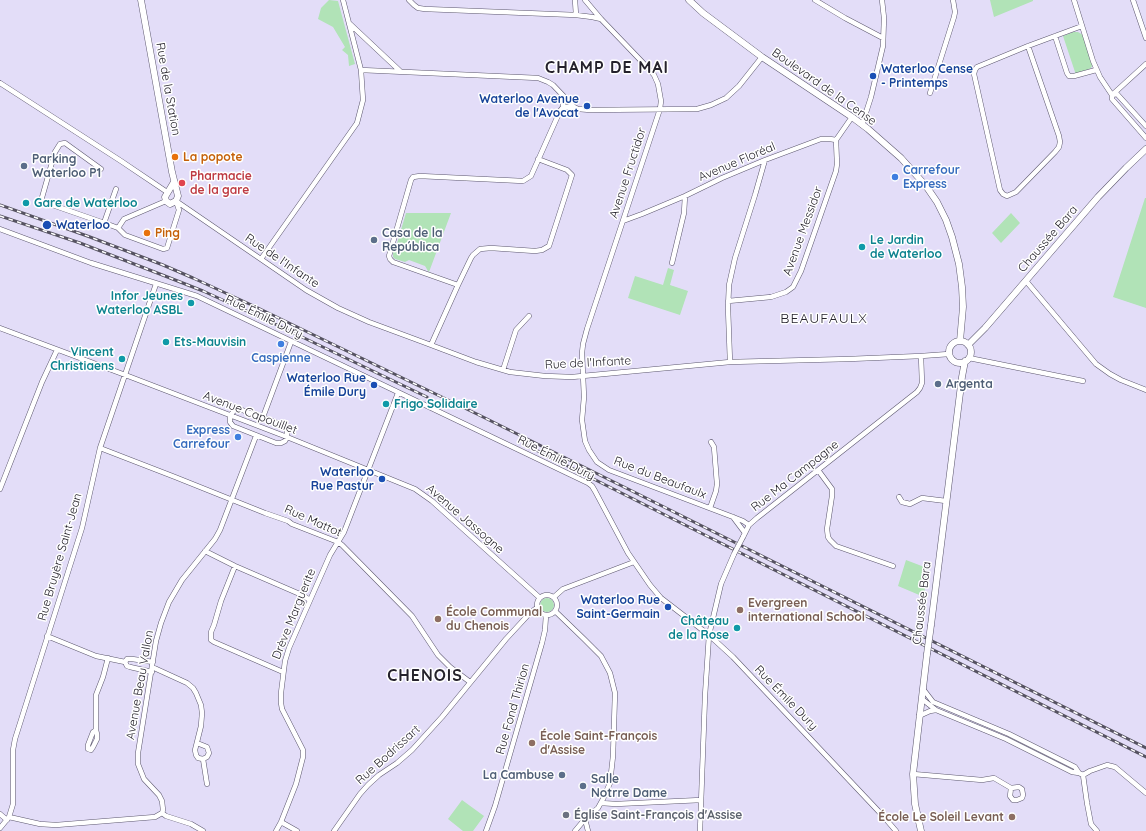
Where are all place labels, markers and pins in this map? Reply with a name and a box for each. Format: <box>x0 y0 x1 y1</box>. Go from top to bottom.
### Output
place label: Waterloo Cense - Printemps <box>881 62 973 90</box>
marker: Waterloo Cense - Printemps <box>868 71 878 81</box>
place label: Waterloo Avenue de l'Avocat <box>479 92 579 120</box>
marker: Waterloo Avenue de l'Avocat <box>582 101 592 111</box>
place label: La popote <box>183 150 243 164</box>
place label: Parking Waterloo P1 <box>32 152 101 180</box>
marker: La popote <box>170 152 180 162</box>
marker: Parking Waterloo P1 <box>19 161 29 171</box>
place label: Carrefour Express <box>903 163 960 191</box>
place label: Pharmacie de la gare <box>190 169 252 197</box>
marker: Carrefour Express <box>890 172 900 182</box>
marker: Pharmacie de la gare <box>177 178 187 188</box>
place label: Gare de Waterloo <box>34 196 137 210</box>
marker: Gare de Waterloo <box>21 198 31 208</box>
place label: Waterloo <box>56 218 110 232</box>
marker: Waterloo <box>41 219 53 231</box>
place label: Ping <box>155 226 180 240</box>
place label: Casa de la República <box>382 226 443 254</box>
marker: Ping <box>142 228 152 238</box>
place label: Le Jardin de Waterloo <box>870 233 942 261</box>
marker: Casa de la República <box>369 235 379 245</box>
marker: Le Jardin de Waterloo <box>857 242 867 252</box>
place label: Infor Jeunes Waterloo ASBL <box>96 289 183 317</box>
marker: Infor Jeunes Waterloo ASBL <box>186 298 196 308</box>
place label: Ets-Mauvisin <box>174 335 246 349</box>
marker: Ets-Mauvisin <box>161 337 171 347</box>
marker: Caspienne <box>276 339 286 349</box>
place label: Vincent Christiaens <box>50 345 114 373</box>
place label: Caspienne <box>251 351 311 365</box>
marker: Vincent Christiaens <box>117 354 127 364</box>
place label: Waterloo Rue Émile Dury <box>286 371 366 399</box>
place label: Argenta <box>946 377 993 391</box>
marker: Argenta <box>933 379 943 389</box>
marker: Waterloo Rue Émile Dury <box>369 380 379 390</box>
place label: Frigo Solidaire <box>394 397 478 411</box>
marker: Frigo Solidaire <box>381 399 391 409</box>
place label: Express Carrefour <box>173 423 230 451</box>
marker: Express Carrefour <box>233 432 243 442</box>
place label: Waterloo Rue Pastur <box>311 465 374 493</box>
marker: Waterloo Rue Pastur <box>377 474 387 484</box>
place label: Waterloo Rue Saint-Germain <box>576 593 660 621</box>
place label: Evergreen international School <box>748 596 865 624</box>
marker: Waterloo Rue Saint-Germain <box>663 602 673 612</box>
place label: École Communal du Chenois <box>446 605 542 633</box>
marker: Evergreen international School <box>735 605 745 615</box>
marker: École Communal du Chenois <box>433 614 443 624</box>
place label: Château de la Rose <box>668 614 729 642</box>
marker: Château de la Rose <box>732 623 742 633</box>
place label: École Saint-François d'Assise <box>540 729 657 757</box>
marker: École Saint-François d'Assise <box>527 738 537 748</box>
place label: La Cambuse <box>483 768 554 782</box>
marker: La Cambuse <box>557 770 567 780</box>
place label: Salle Notrre Dame <box>591 772 667 800</box>
marker: Salle Notrre Dame <box>578 781 588 791</box>
place label: Église Saint-François d'Assise <box>574 808 742 822</box>
marker: Église Saint-François d'Assise <box>561 810 571 820</box>
place label: École Le Soleil Levant <box>878 810 1004 824</box>
marker: École Le Soleil Levant <box>1007 812 1017 822</box>

